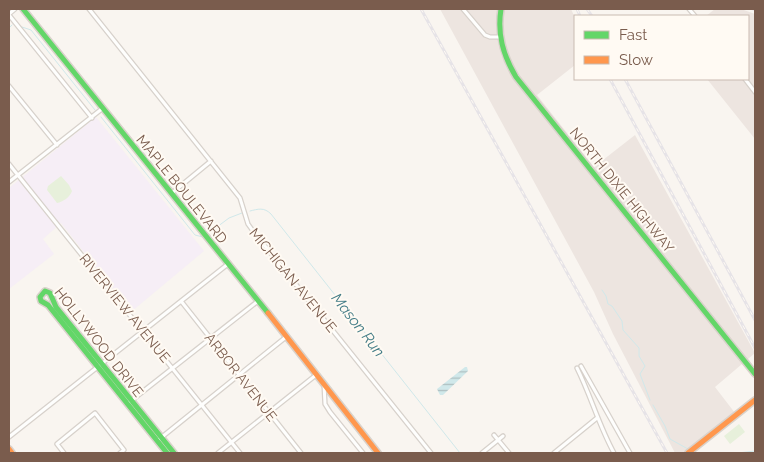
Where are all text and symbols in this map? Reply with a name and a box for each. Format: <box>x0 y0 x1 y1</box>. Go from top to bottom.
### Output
legend <box>574 15 749 80</box>
text: Fast <box>619 26 647 44</box>
text: Slow <box>619 51 653 69</box>
street label: NORTH DIXIE HIGHWAY <box>567 124 677 256</box>
street label: MAPLE BOULEVARD <box>133 131 231 247</box>
street label: MICHIGAN AVENUE <box>246 225 340 335</box>
street label: RIVERVIEW AVENUE <box>76 251 174 365</box>
street label: HOLLYWOOD DRIVE <box>51 284 147 400</box>
water label: Mason Run <box>328 290 388 360</box>
street label: ARBOR AVENUE <box>202 330 280 424</box>

